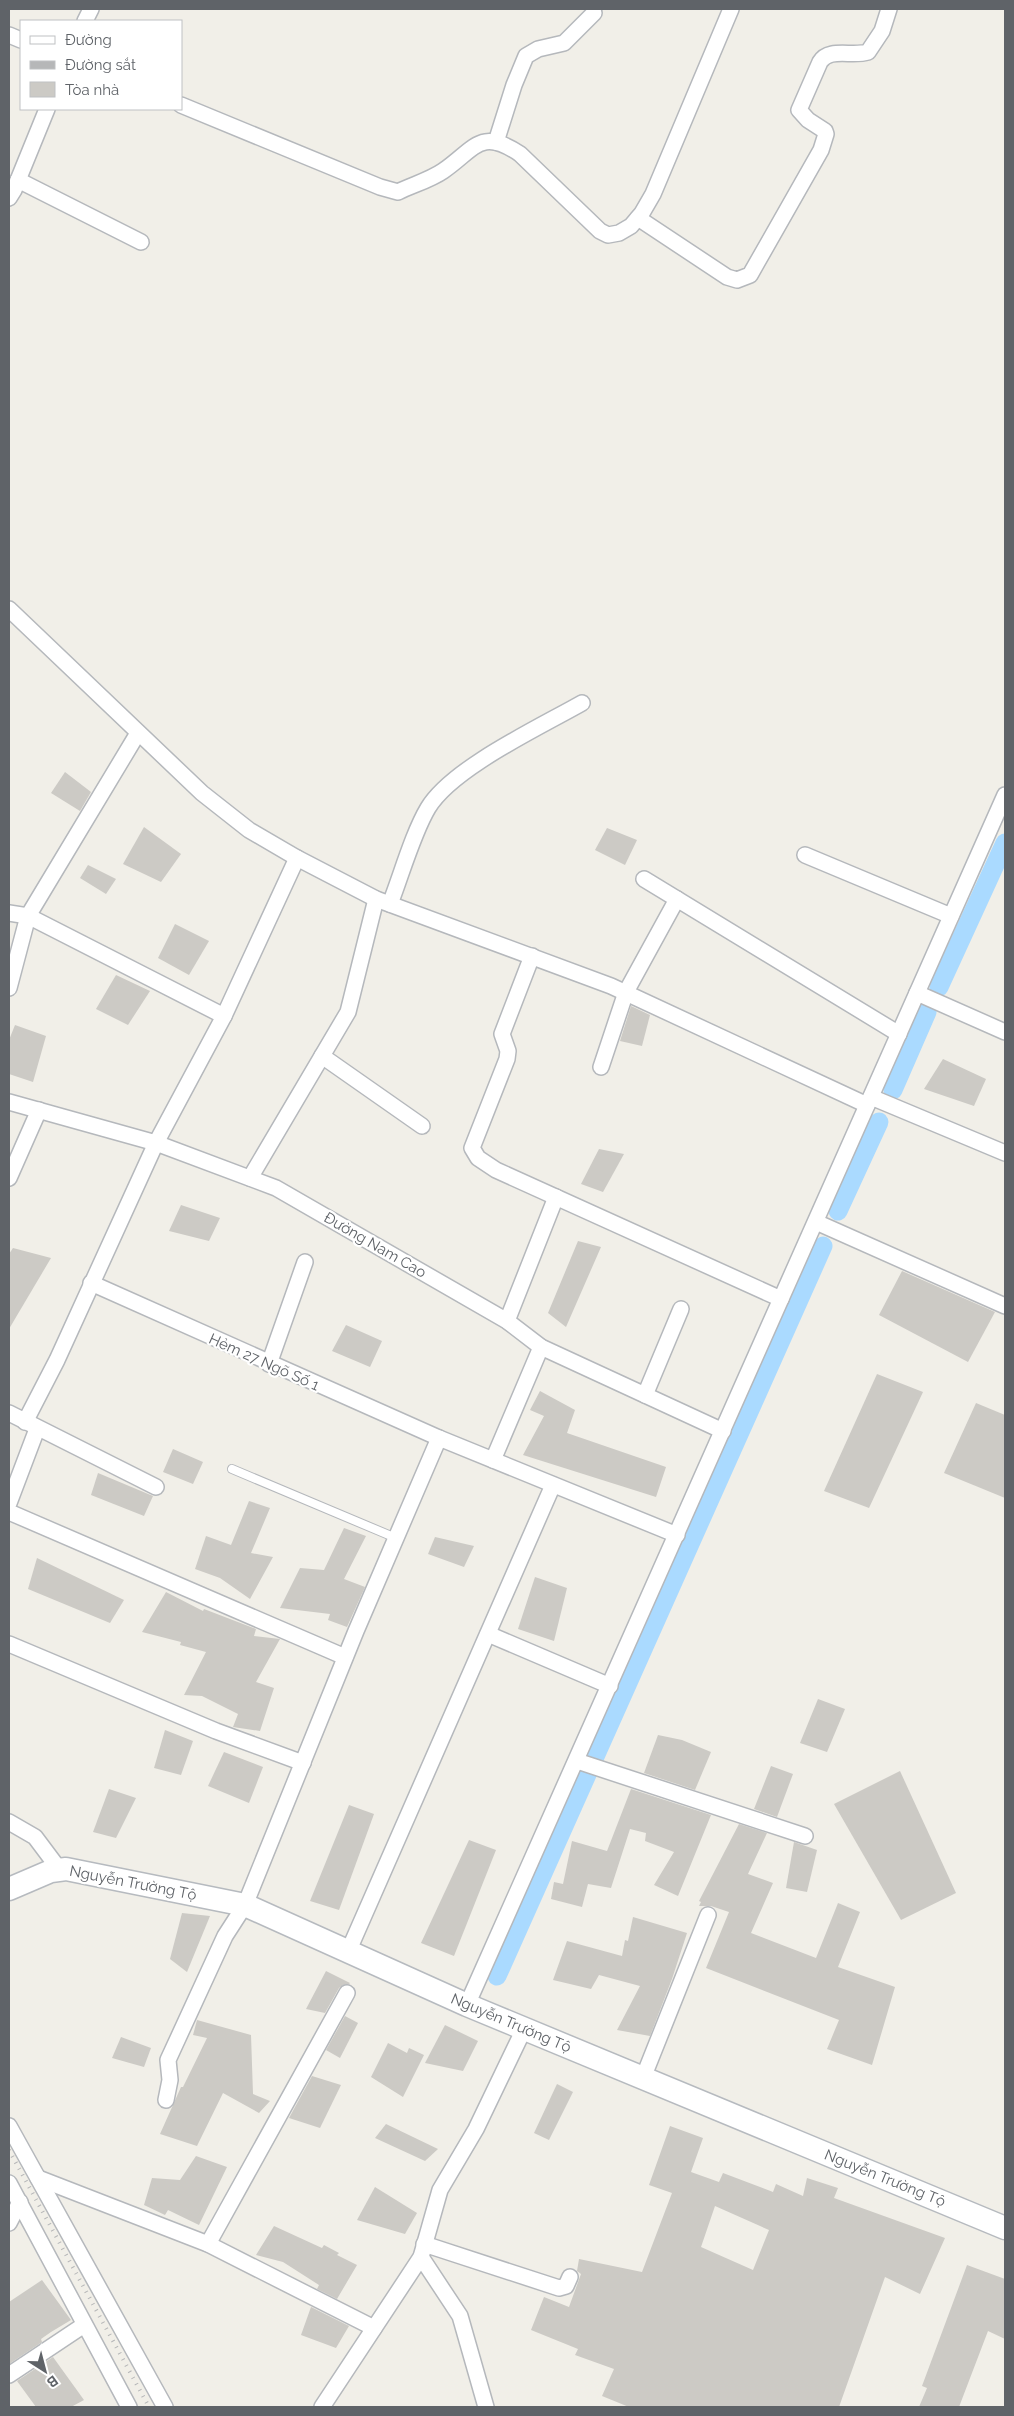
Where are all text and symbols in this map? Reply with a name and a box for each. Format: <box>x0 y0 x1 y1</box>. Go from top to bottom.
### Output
legend <box>20 20 182 110</box>
text: Đường <box>65 31 112 49</box>
text: Đường sắt <box>65 56 136 74</box>
text: Tòa nhà <box>65 81 119 99</box>
street label: Đường Nam Cao <box>321 1208 429 1282</box>
street label: Hẻm 27 Ngõ Số 1 <box>206 1330 323 1395</box>
street label: Nguyễn Trường Tộ <box>68 1862 198 1904</box>
street label: Nguyễn Trường Tộ <box>448 1989 574 2057</box>
street label: Nguyễn Trường Tộ <box>822 2145 948 2211</box>
north arrow <box>20 2346 70 2396</box>
text: B <box>44 2372 61 2391</box>

